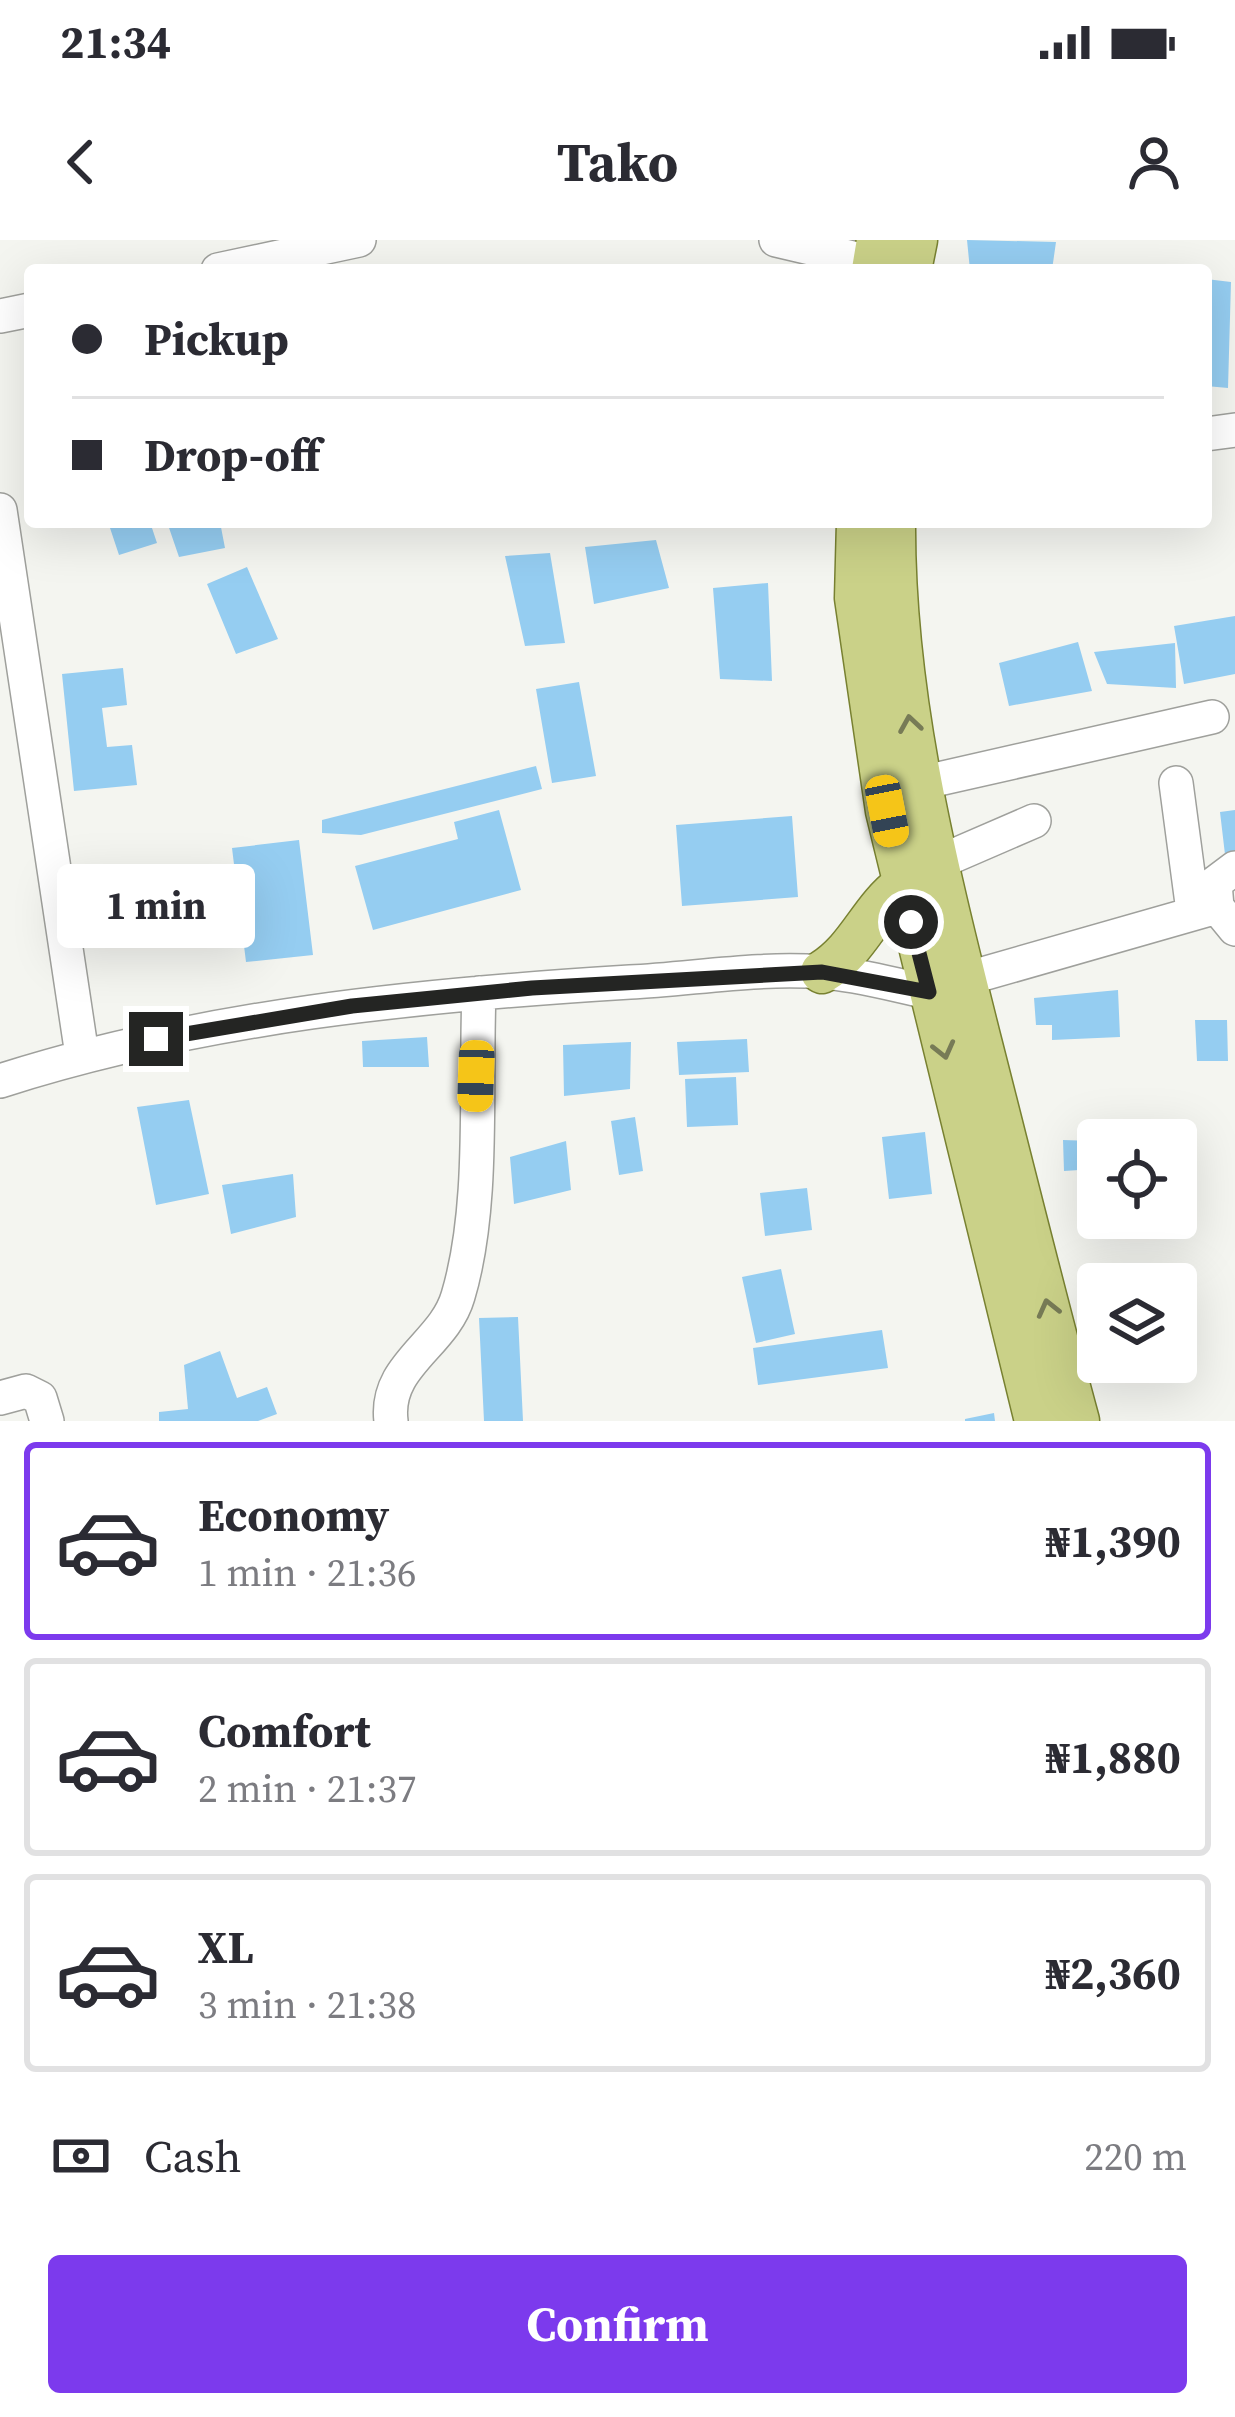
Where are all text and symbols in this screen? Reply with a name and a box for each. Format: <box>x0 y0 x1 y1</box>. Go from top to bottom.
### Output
text: 21:34 <box>60 11 171 73</box>
text: Tako <box>557 125 678 199</box>
icon: back <box>48 129 114 195</box>
icon: person <box>1121 129 1187 195</box>
text: Pickup <box>144 308 289 370</box>
text: Drop-off <box>144 424 320 486</box>
one-way arrow <box>899 714 924 734</box>
car <box>862 772 912 850</box>
callout: 1 min <box>57 865 255 949</box>
text: 1 min <box>105 879 207 932</box>
route start <box>884 895 938 949</box>
route end <box>129 1012 183 1066</box>
car <box>457 1039 495 1113</box>
one-way arrow <box>930 1039 955 1060</box>
map controls <box>1077 1119 1197 1383</box>
button: locate <box>1077 1119 1197 1239</box>
button: layers <box>1077 1263 1197 1383</box>
one-way arrow <box>1037 1298 1062 1318</box>
text: Economy <box>198 1484 389 1546</box>
icon: car <box>54 1487 162 1595</box>
text: ₦1,390 <box>1046 1510 1181 1572</box>
text: 1 min · 21:36 <box>198 1546 417 1599</box>
text: Comfort <box>198 1700 371 1762</box>
icon: car <box>54 1703 162 1811</box>
text: ₦1,880 <box>1046 1726 1181 1788</box>
text: 2 min · 21:37 <box>198 1762 417 1815</box>
text: XL <box>198 1916 254 1978</box>
icon: car <box>54 1919 162 2027</box>
text: ₦2,360 <box>1046 1942 1181 2004</box>
text: 3 min · 21:38 <box>198 1978 417 2031</box>
icon: cash <box>48 2123 114 2189</box>
text: Cash <box>144 2125 241 2187</box>
text: 220 m <box>1084 2130 1187 2183</box>
button: Confirm <box>48 2255 1187 2393</box>

